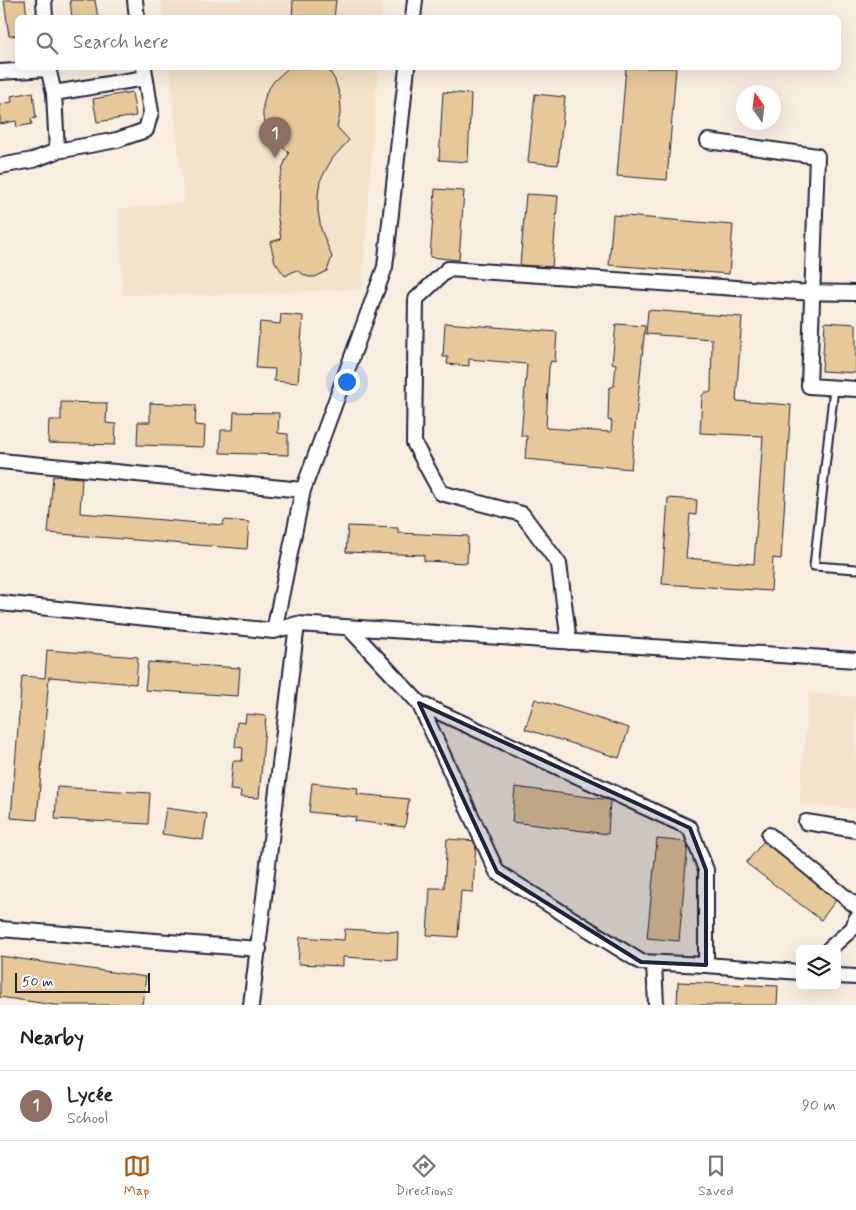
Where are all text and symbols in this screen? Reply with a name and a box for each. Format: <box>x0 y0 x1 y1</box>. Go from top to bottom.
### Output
search box <box>15 15 841 70</box>
icon: search <box>33 29 61 57</box>
text: Search here <box>73 30 169 55</box>
north arrow <box>736 85 781 130</box>
pin: 1 <box>259 117 291 158</box>
your location <box>334 369 360 395</box>
map controls <box>796 945 841 990</box>
button: layers <box>796 945 841 990</box>
scale bar <box>15 970 150 993</box>
text: 50 m <box>22 973 53 991</box>
text: Nearby <box>20 1024 84 1052</box>
text: Lycée <box>67 1083 113 1108</box>
text: 1 <box>32 1095 40 1116</box>
text: 90 m <box>802 1095 836 1116</box>
text: School <box>67 1108 108 1129</box>
tab: Map <box>123 1152 151 1200</box>
tab: Directions <box>396 1152 453 1200</box>
tab: Saved <box>698 1152 733 1200</box>

